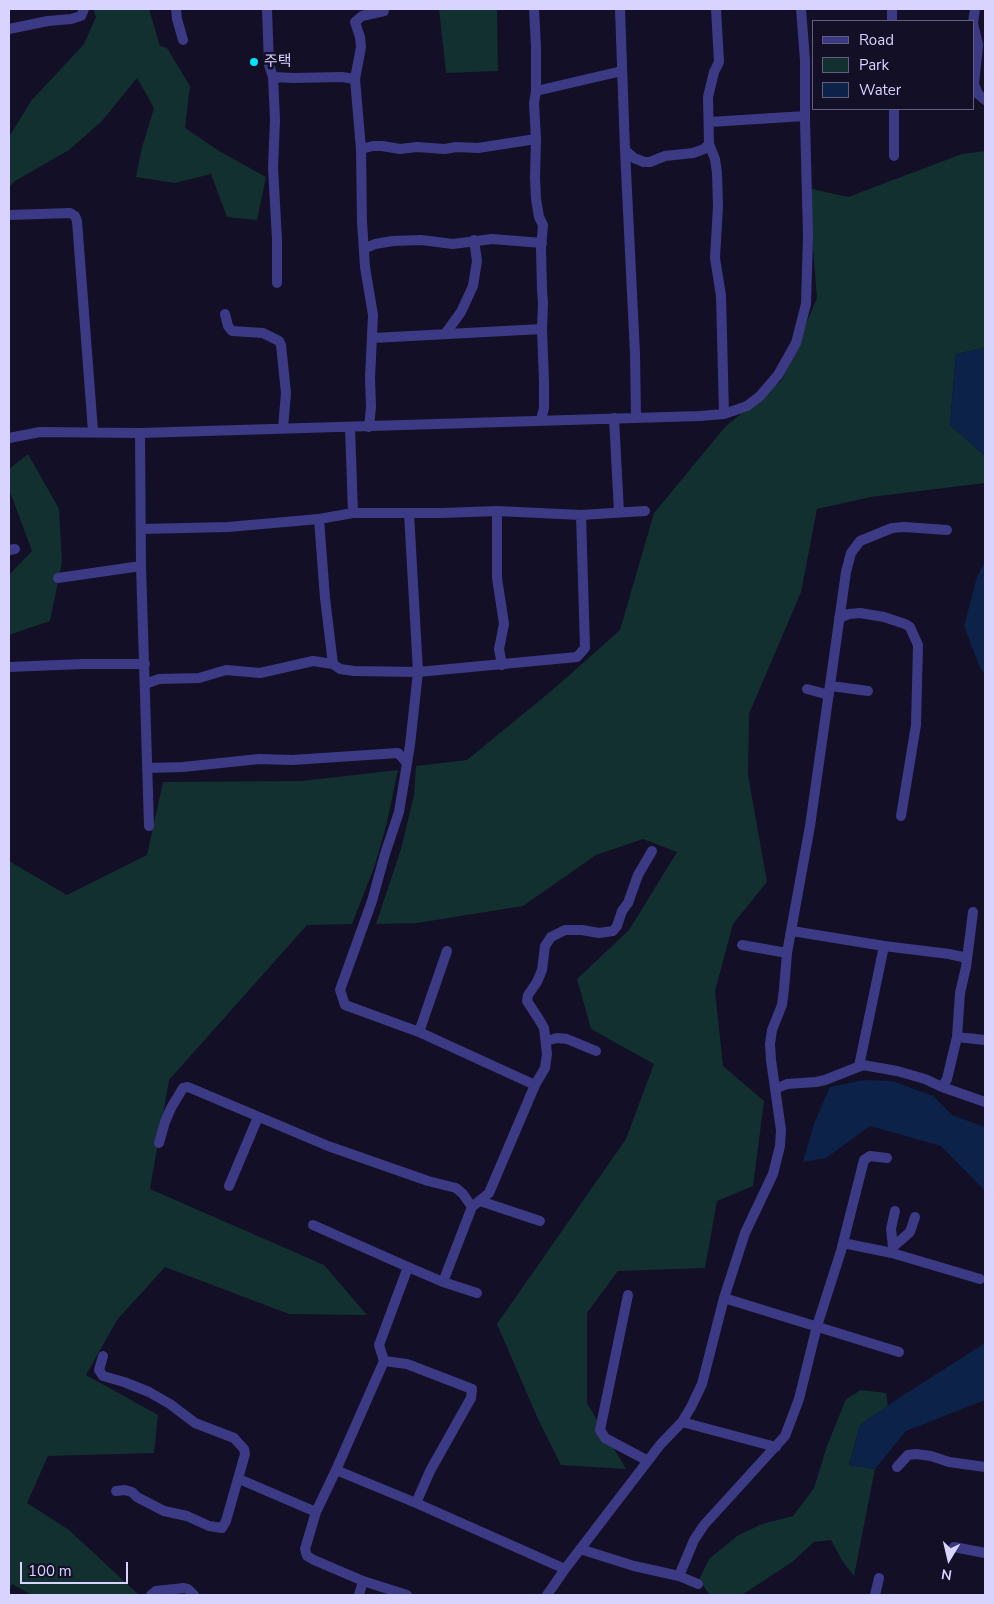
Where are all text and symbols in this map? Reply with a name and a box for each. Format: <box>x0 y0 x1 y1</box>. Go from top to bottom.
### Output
legend <box>812 20 974 110</box>
text: Road <box>859 30 894 50</box>
place label: 주택 <box>264 53 292 71</box>
text: Park <box>859 55 889 75</box>
marker: 주택 <box>248 56 260 68</box>
text: Water <box>859 80 901 100</box>
north arrow <box>924 1534 974 1584</box>
scale bar <box>22 1552 130 1584</box>
text: 100 m <box>28 1561 72 1581</box>
text: N <box>940 1564 953 1585</box>

